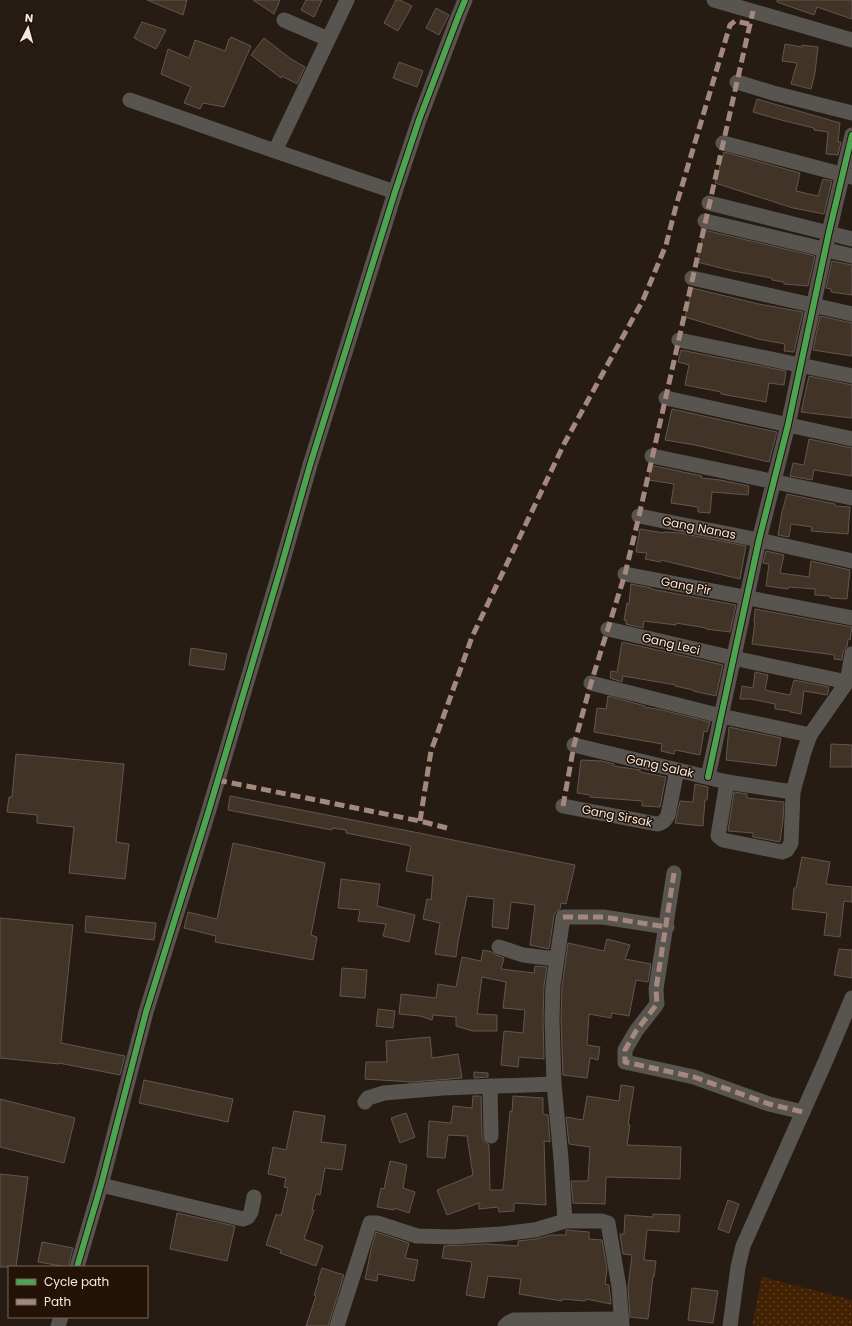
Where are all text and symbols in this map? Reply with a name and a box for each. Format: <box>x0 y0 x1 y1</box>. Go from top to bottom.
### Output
north arrow <box>8 8 48 48</box>
text: N <box>24 10 34 26</box>
street label: Gang Nanas <box>661 512 738 543</box>
street label: Gang Pir <box>660 572 713 599</box>
street label: Gang Leci <box>640 629 702 658</box>
street label: Gang Salak <box>625 749 696 782</box>
street label: Gang Sirsak <box>580 800 655 831</box>
legend <box>8 1266 148 1318</box>
text: Cycle path <box>44 1273 109 1290</box>
text: Path <box>44 1293 71 1310</box>

